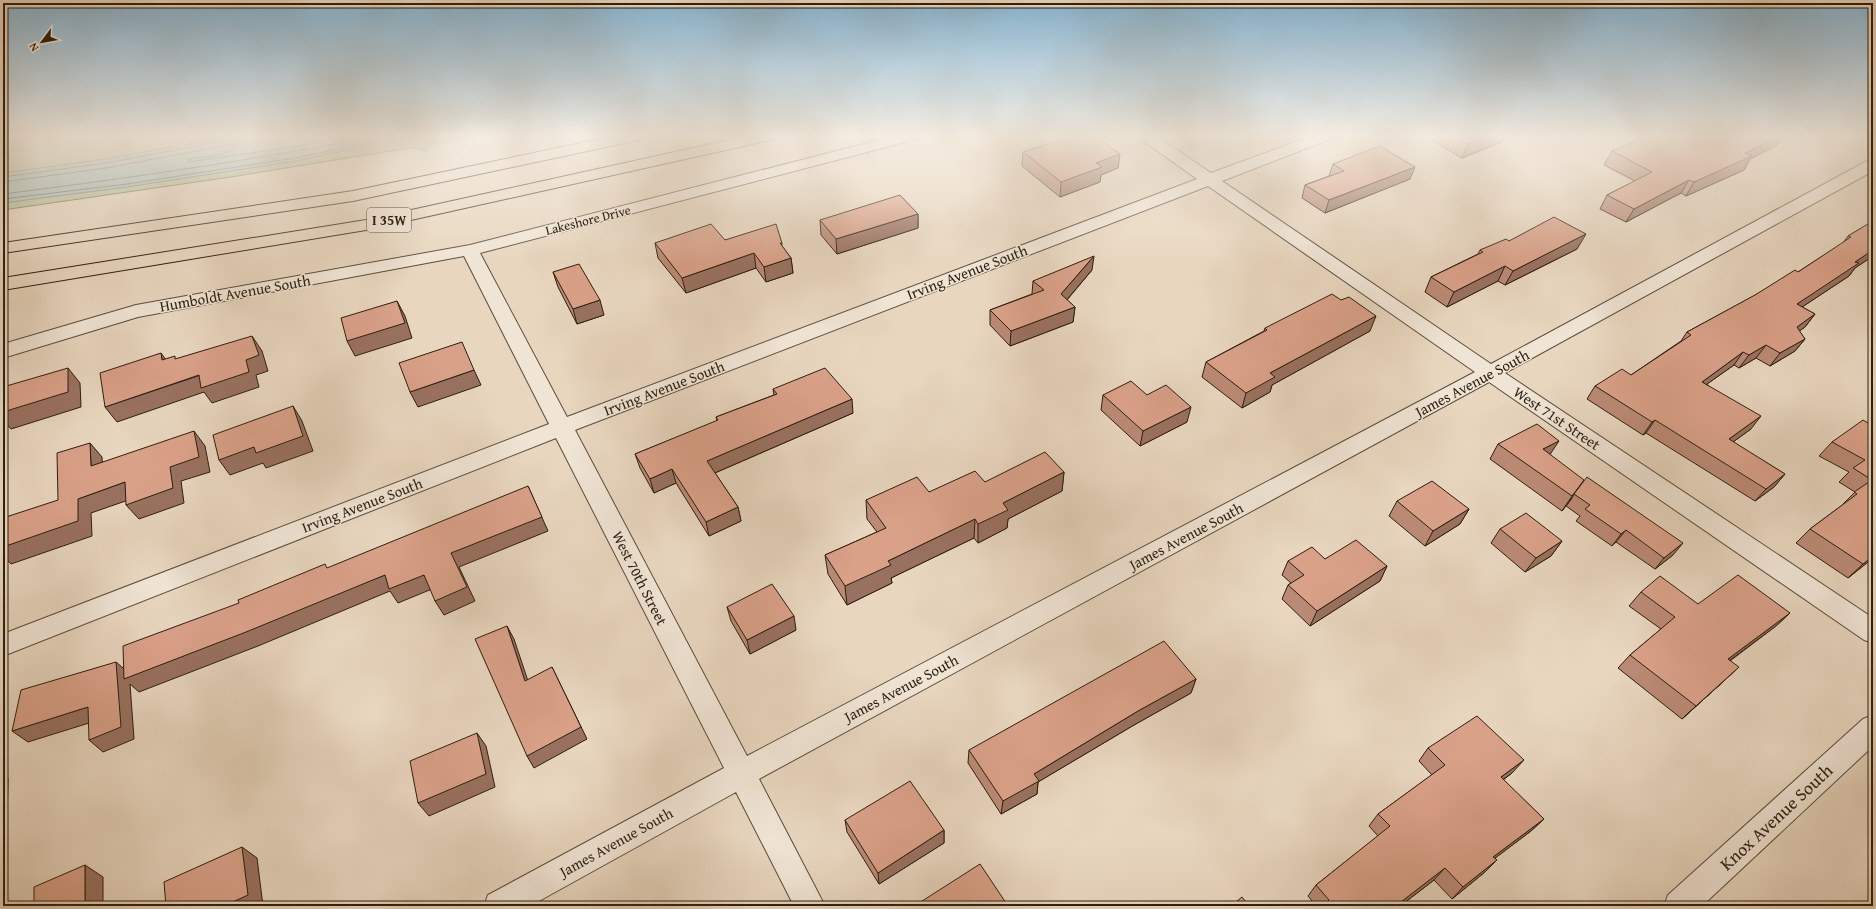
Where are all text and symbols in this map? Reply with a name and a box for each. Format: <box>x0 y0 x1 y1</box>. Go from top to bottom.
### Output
north arrow <box>22 22 62 62</box>
text: N <box>24 39 42 55</box>
street label: Lakeshore Drive <box>543 200 633 240</box>
road number: I 35W <box>367 208 411 232</box>
street label: Irving Avenue South <box>904 239 1031 305</box>
street label: Humboldt Avenue South <box>158 269 313 317</box>
street label: James Avenue South <box>1409 344 1533 423</box>
street label: Irving Avenue South <box>601 355 728 421</box>
street label: West 71st Street <box>1509 381 1605 455</box>
street label: Irving Avenue South <box>299 472 426 538</box>
street label: James Avenue South <box>1123 497 1247 576</box>
street label: West 70th Street <box>607 527 673 629</box>
street label: James Avenue South <box>838 649 962 728</box>
street label: Knox Avenue South <box>1713 757 1839 877</box>
street label: James Avenue South <box>554 802 677 883</box>

